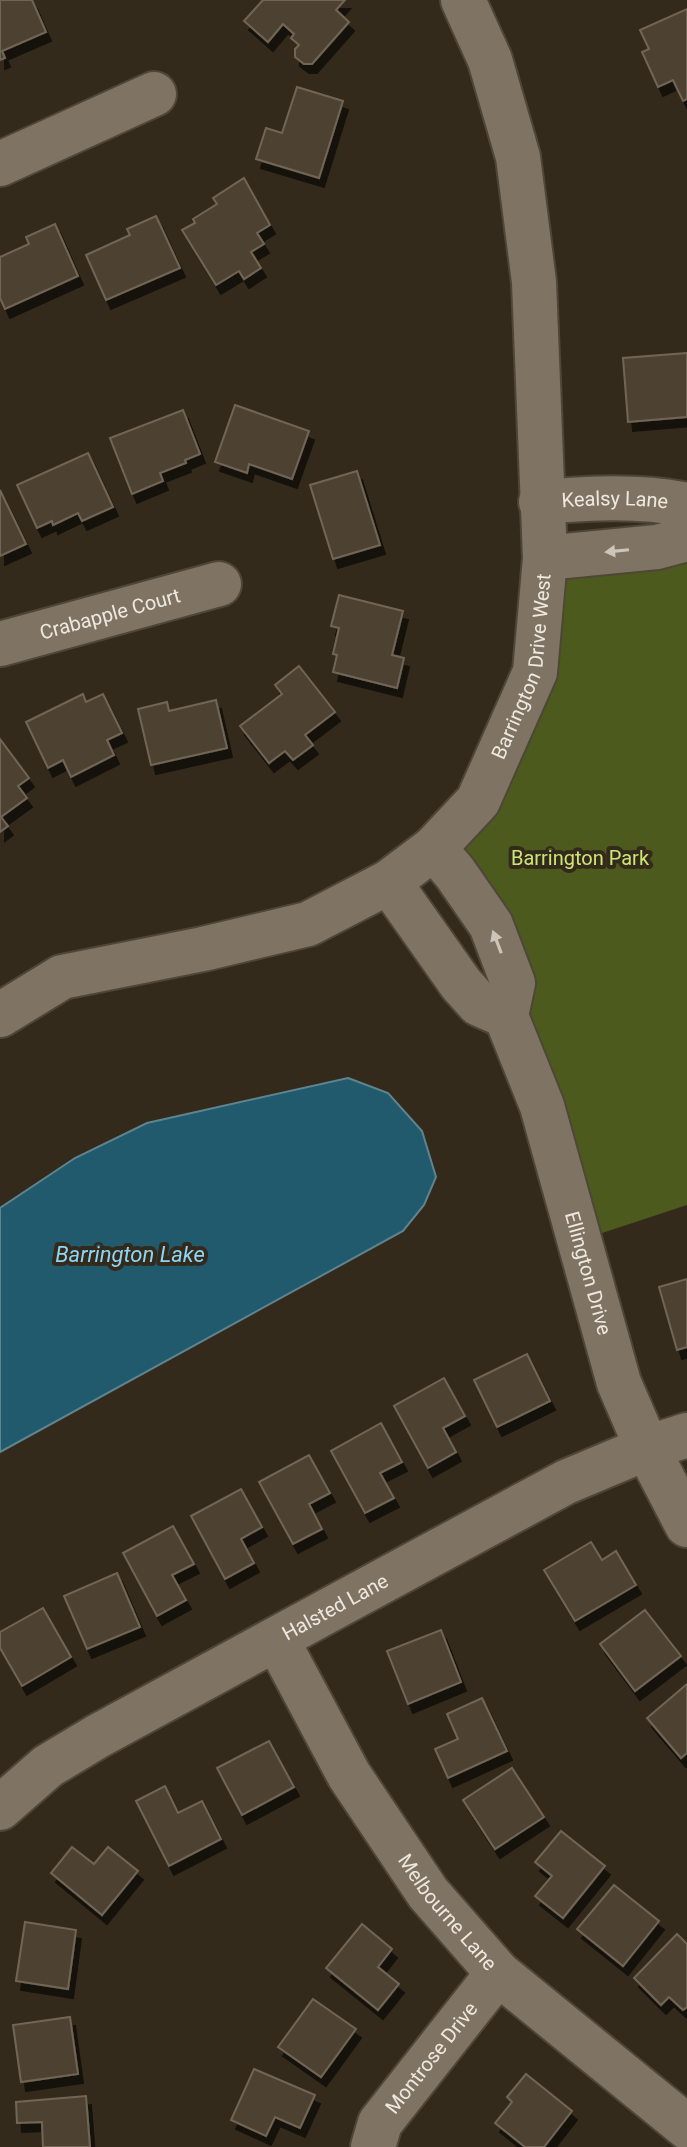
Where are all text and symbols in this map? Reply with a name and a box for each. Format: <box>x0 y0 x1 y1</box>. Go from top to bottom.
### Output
street label: Kealsy Lane <box>561 486 670 514</box>
one-way arrow <box>604 545 629 558</box>
street label: Barrington Drive West <box>486 572 556 763</box>
street label: Crabapple Court <box>37 583 183 645</box>
park label: Barrington Park <box>511 846 650 870</box>
one-way arrow <box>490 929 503 953</box>
street label: Ellington Drive <box>560 1209 617 1337</box>
water label: Barrington Lake <box>55 1242 205 1267</box>
street label: Halsted Lane <box>278 1568 392 1645</box>
street label: Melbourne Lane <box>393 1849 502 1975</box>
street label: Montrose Drive <box>380 1997 483 2118</box>

